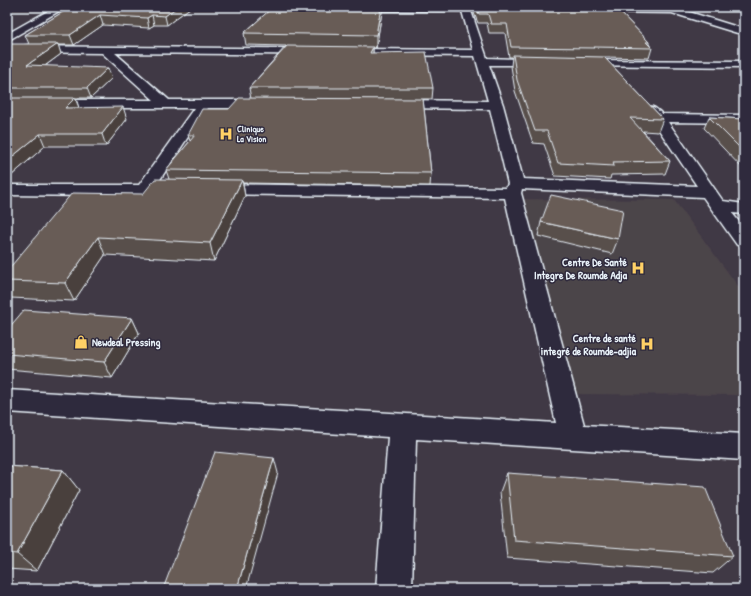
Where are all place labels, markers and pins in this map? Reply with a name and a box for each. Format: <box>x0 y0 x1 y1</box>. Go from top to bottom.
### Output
place label: Clinique La Vision <box>237 123 266 145</box>
hospital icon: Clinique La Vision <box>218 126 234 142</box>
place label: Centre De Santé Integre De Roumde Adja <box>534 255 628 283</box>
hospital icon: Centre De Santé Integre De Roumde Adja <box>630 260 646 276</box>
place label: Centre de santé integré de Roumde-adjia <box>541 331 637 359</box>
shop icon: Newdeal Pressing <box>73 334 89 350</box>
place label: Newdeal Pressing <box>92 335 161 350</box>
hospital icon: Centre de santé integré de Roumde-adjia <box>639 336 655 352</box>

